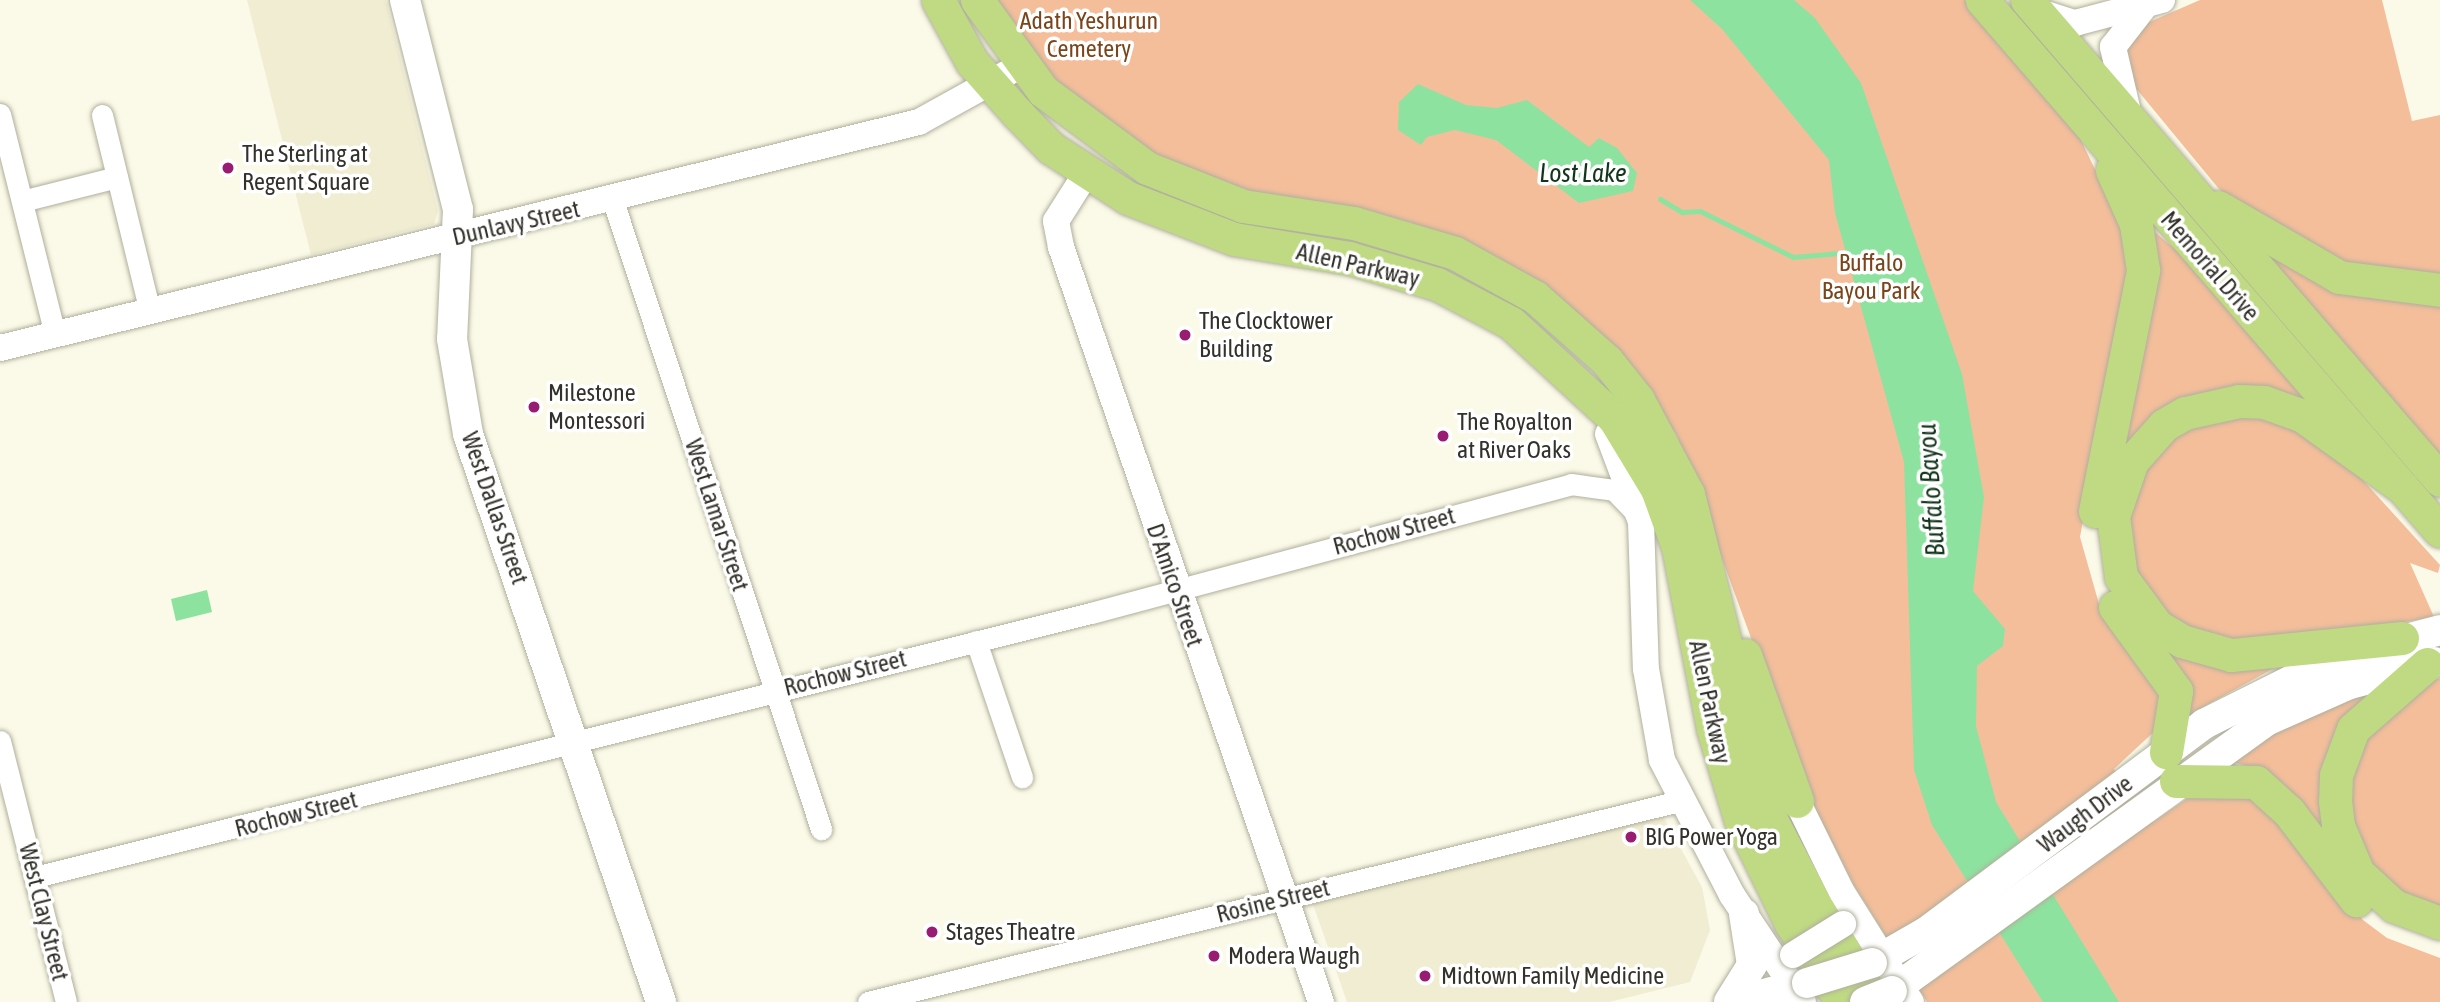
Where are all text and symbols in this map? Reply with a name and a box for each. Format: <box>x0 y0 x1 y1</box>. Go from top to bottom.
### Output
park label: Adath Yeshurun Cemetery <box>1020 7 1158 63</box>
place label: The Sterling at Regent Square <box>242 140 370 196</box>
water label: Lost Lake <box>1539 158 1627 190</box>
marker: The Sterling at Regent Square <box>220 160 236 176</box>
street label: Dunlavy Street <box>449 194 583 252</box>
street label: Memorial Drive <box>2155 205 2265 327</box>
street label: Allen Parkway <box>1294 237 1422 293</box>
park label: Buffalo Bayou Park <box>1822 249 1920 305</box>
place label: The Clocktower Building <box>1199 307 1332 363</box>
marker: The Clocktower Building <box>1177 327 1193 343</box>
place label: Milestone Montessori <box>548 379 645 435</box>
marker: Milestone Montessori <box>526 399 542 415</box>
place label: The Royalton at River Oaks <box>1457 408 1573 464</box>
water label: Buffalo Bayou <box>1912 423 1952 557</box>
street label: West Dallas Street <box>455 428 535 588</box>
marker: The Royalton at River Oaks <box>1435 428 1451 444</box>
street label: West Lamar Street <box>679 435 755 595</box>
street label: Rochow Street <box>1330 501 1458 561</box>
street label: D'Amico Street <box>1141 520 1209 650</box>
street label: Allen Parkway <box>1683 638 1737 766</box>
street label: Rochow Street <box>781 644 909 702</box>
street label: Waugh Drive <box>2032 769 2138 859</box>
street label: Rochow Street <box>232 785 360 843</box>
place label: BIG Power Yoga <box>1645 823 1778 851</box>
marker: BIG Power Yoga <box>1623 829 1639 845</box>
street label: West Clay Street <box>13 840 75 984</box>
street label: Rosine Street <box>1213 873 1333 929</box>
place label: Stages Theatre <box>946 918 1075 946</box>
marker: Stages Theatre <box>924 924 940 940</box>
place label: Modera Waugh <box>1228 942 1360 970</box>
marker: Modera Waugh <box>1206 948 1222 964</box>
place label: Midtown Family Medicine <box>1441 962 1664 990</box>
marker: Midtown Family Medicine <box>1415 966 1435 986</box>

